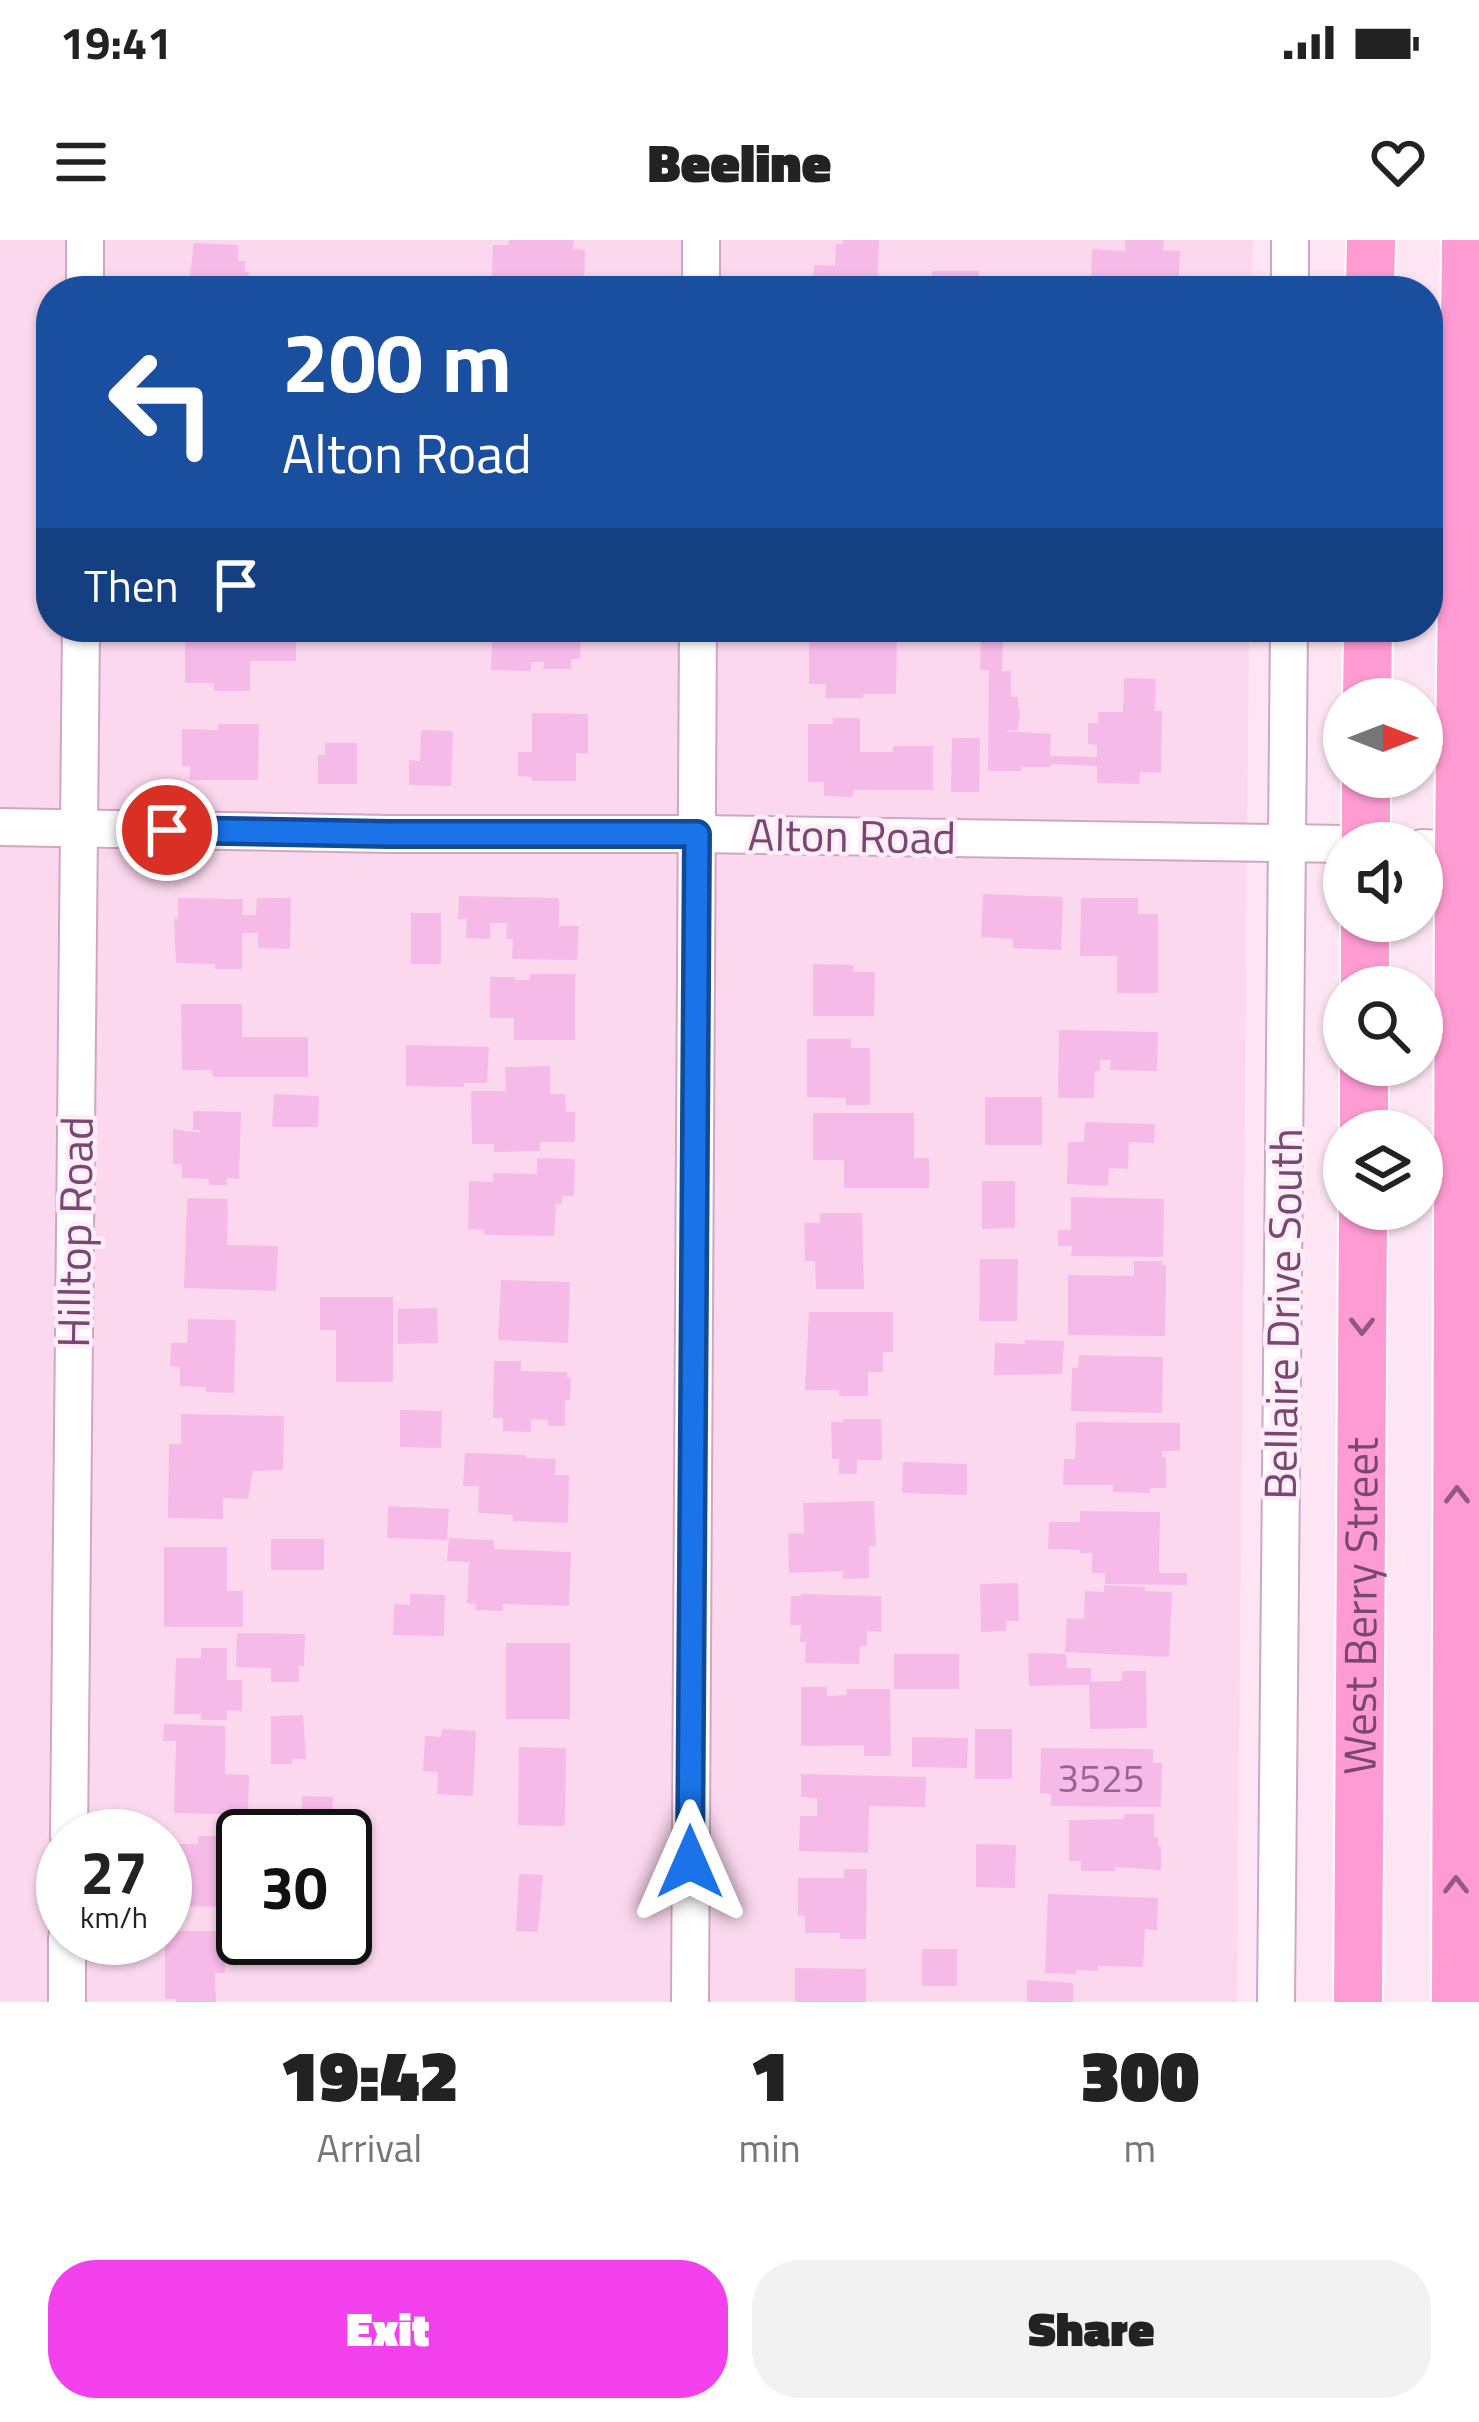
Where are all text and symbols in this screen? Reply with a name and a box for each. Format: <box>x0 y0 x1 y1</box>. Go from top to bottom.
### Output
text: 19:41 <box>60 8 172 76</box>
text: Beeline <box>648 121 831 203</box>
icon: menu <box>48 129 114 195</box>
icon: heart <box>1365 129 1431 195</box>
text: 200 m <box>282 297 512 425</box>
icon: left <box>84 324 240 480</box>
text: Alton Road <box>282 412 532 494</box>
text: Then <box>84 551 179 619</box>
icon: arrive <box>203 552 269 618</box>
north arrow <box>1323 678 1443 798</box>
map controls <box>1323 678 1443 1230</box>
pin <box>116 779 218 881</box>
icon: arrive <box>134 797 200 863</box>
street label: Alton Road <box>747 799 957 871</box>
button: sound <box>1323 822 1443 942</box>
button: search <box>1323 966 1443 1086</box>
button: layers <box>1323 1110 1443 1230</box>
street label: Hilltop Road <box>38 1116 110 1348</box>
street label: Bellaire Drive South <box>1245 1128 1319 1500</box>
one-way arrow <box>1350 1317 1376 1336</box>
street label: West Berry Street <box>1324 1437 1395 1775</box>
one-way arrow <box>1444 1485 1470 1503</box>
house number: 3525 <box>1057 1748 1145 1807</box>
position arrow <box>627 1799 753 1925</box>
speed limit sign: 30 <box>216 1809 372 1965</box>
text: 27 <box>80 1826 148 1917</box>
one-way arrow <box>1443 1875 1469 1893</box>
text: km/h <box>80 1894 148 1940</box>
text: 19:42 <box>280 2019 459 2129</box>
text: 1 <box>750 2019 789 2129</box>
text: 300 <box>1080 2019 1199 2129</box>
text: Arrival <box>316 2118 422 2177</box>
text: min <box>739 2118 801 2177</box>
text: m <box>1124 2118 1156 2177</box>
button: Exit <box>48 2260 728 2398</box>
button: Share <box>752 2260 1431 2398</box>

